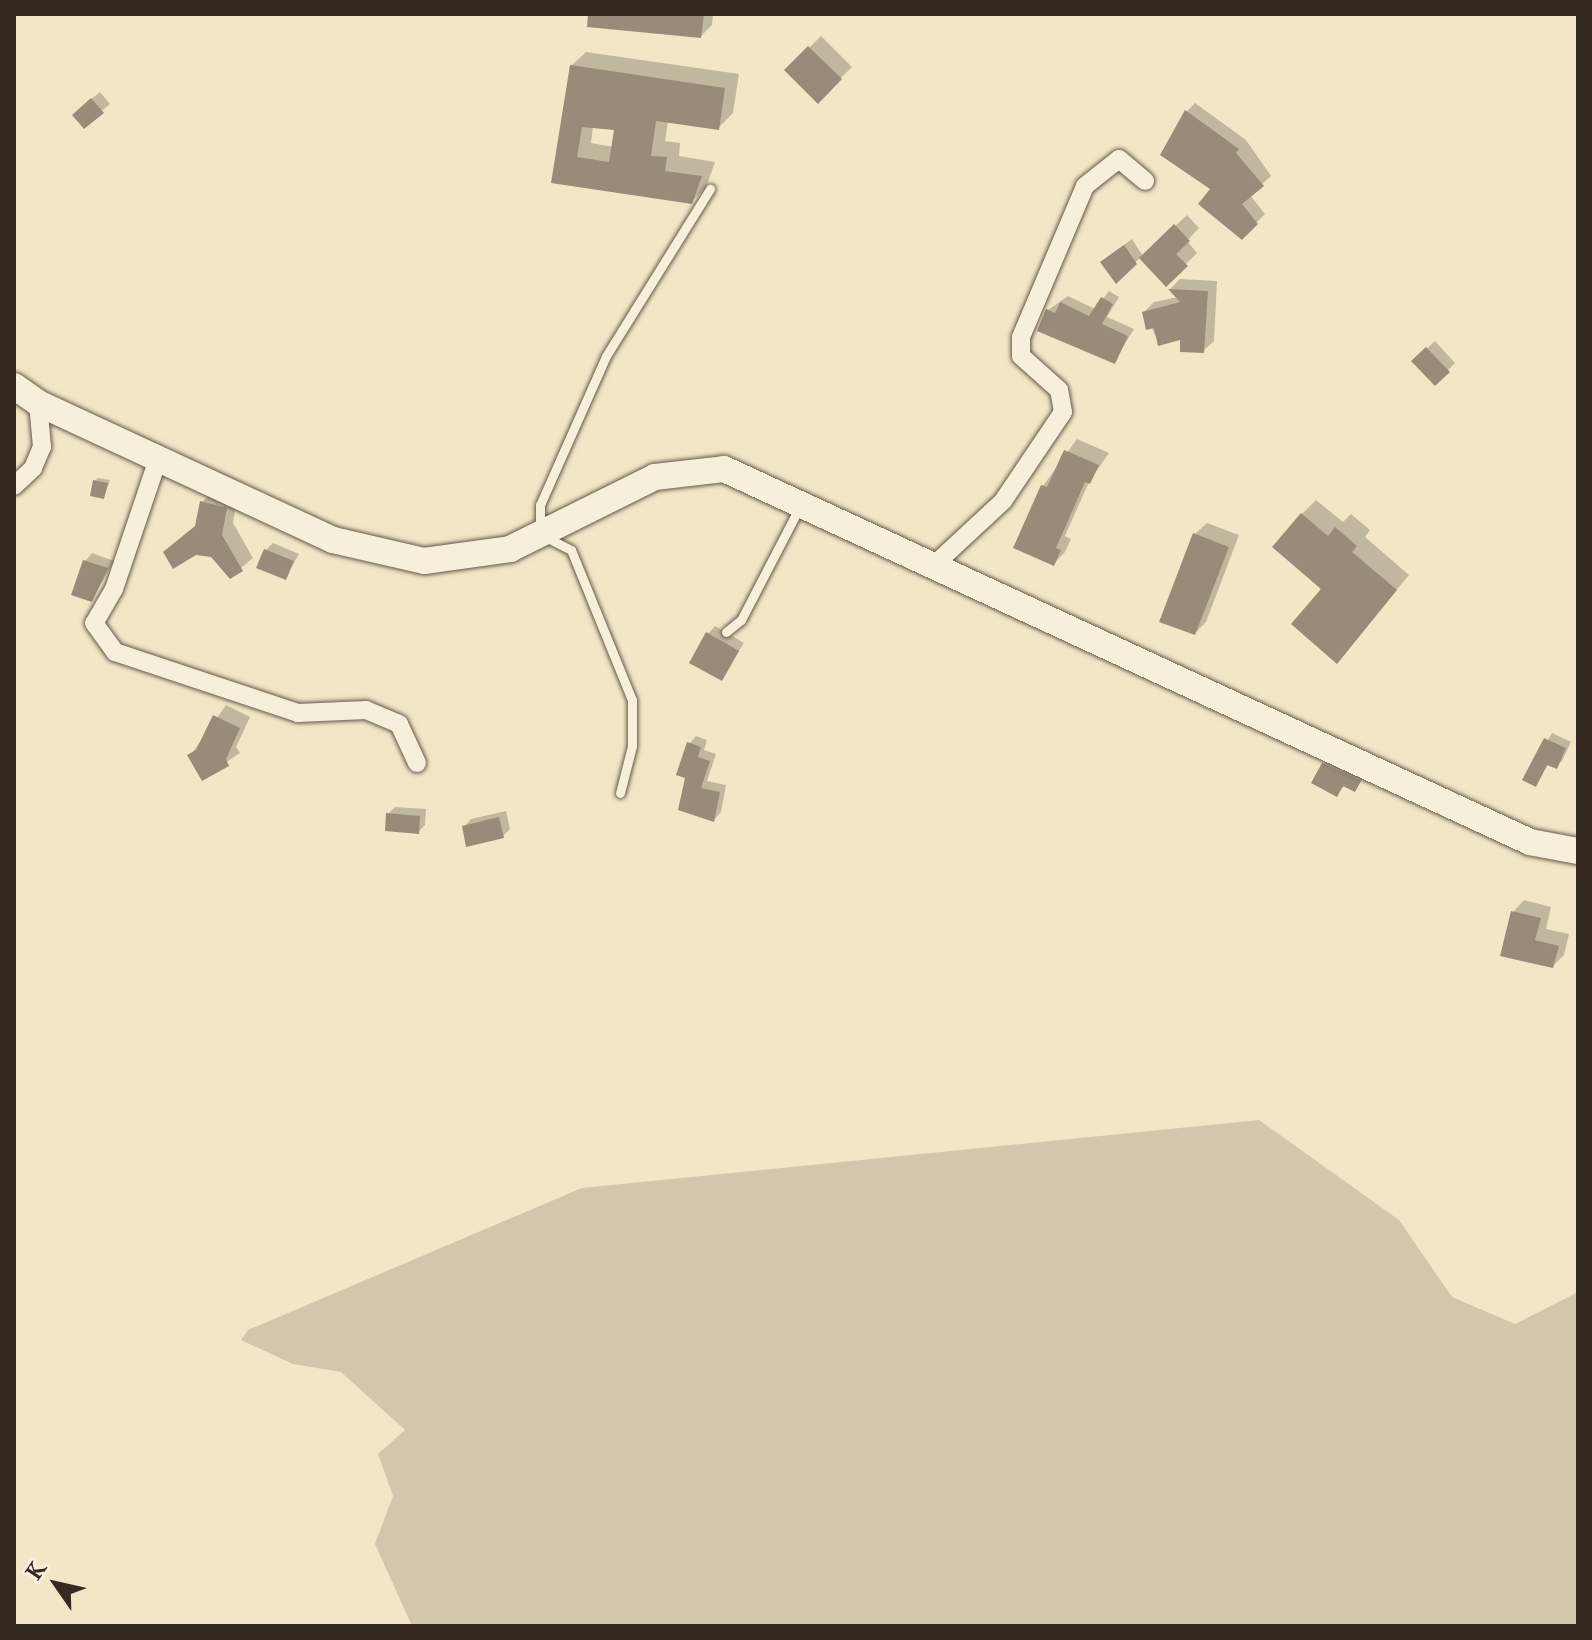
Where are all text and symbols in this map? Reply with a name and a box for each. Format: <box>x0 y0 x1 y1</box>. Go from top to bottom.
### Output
north arrow <box>16 1544 96 1624</box>
text: K <box>21 1557 51 1584</box>

